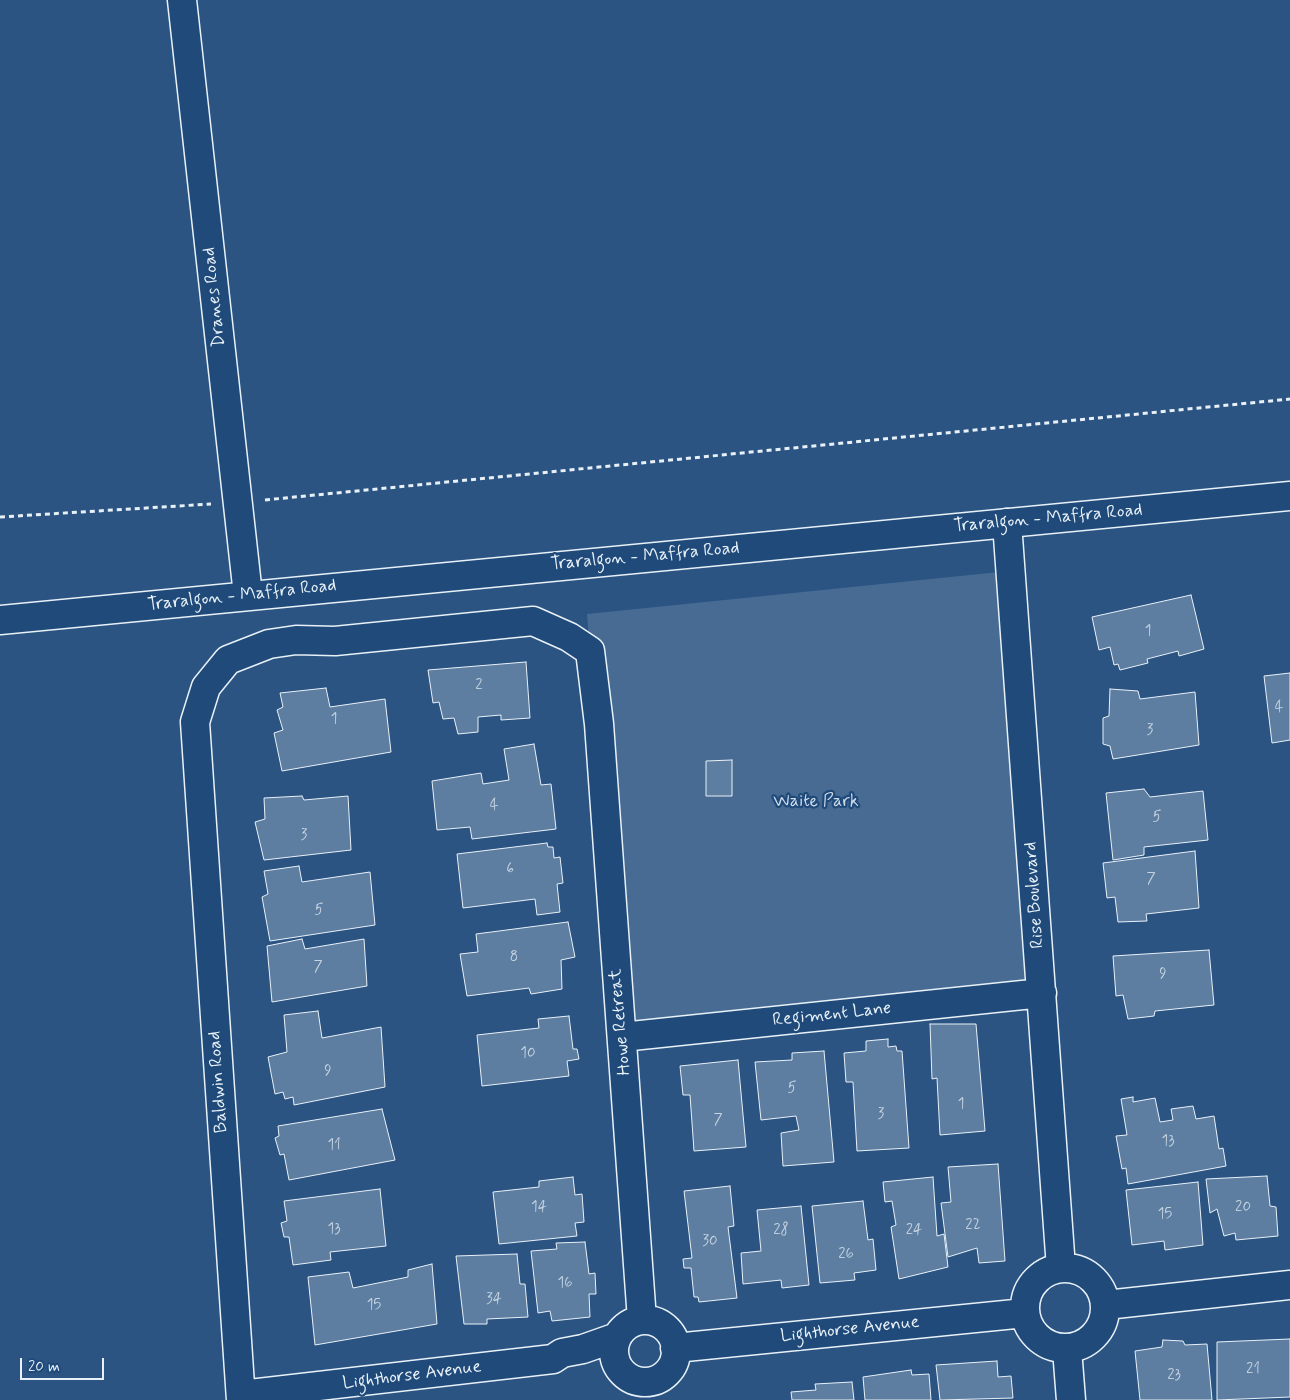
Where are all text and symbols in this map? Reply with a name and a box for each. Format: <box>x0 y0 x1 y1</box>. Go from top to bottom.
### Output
street label: Dranes Road <box>199 246 231 348</box>
street label: Traralgon - Maffra Road <box>953 500 1143 538</box>
street label: Traralgon - Maffra Road <box>550 538 740 576</box>
street label: Traralgon - Maffra Road <box>147 575 337 617</box>
house number: 1 <box>1145 623 1151 641</box>
house number: 2 <box>475 677 483 695</box>
house number: 4 <box>1275 699 1283 717</box>
house number: 1 <box>331 711 337 729</box>
house number: 3 <box>1147 722 1153 740</box>
park label: Waite Park <box>773 791 859 813</box>
house number: 4 <box>490 797 498 815</box>
house number: 5 <box>1153 809 1161 827</box>
house number: 3 <box>301 827 307 845</box>
street label: Rise Boulevard <box>1020 841 1050 949</box>
house number: 6 <box>506 861 514 879</box>
house number: 7 <box>1146 871 1156 889</box>
house number: 5 <box>315 902 323 920</box>
house number: 8 <box>510 949 518 967</box>
house number: 7 <box>313 959 323 977</box>
house number: 9 <box>1159 966 1167 984</box>
street label: Howe Retreat <box>606 968 636 1076</box>
street label: Regiment Lane <box>772 998 892 1032</box>
street label: Baldwin Road <box>205 1030 233 1134</box>
house number: 10 <box>520 1045 536 1063</box>
house number: 9 <box>324 1063 332 1081</box>
house number: 5 <box>788 1080 796 1098</box>
house number: 1 <box>958 1096 964 1114</box>
house number: 3 <box>878 1106 884 1124</box>
house number: 7 <box>713 1112 723 1130</box>
house number: 13 <box>1161 1133 1175 1151</box>
house number: 11 <box>327 1137 341 1155</box>
house number: 14 <box>531 1199 547 1217</box>
house number: 20 <box>1235 1199 1251 1217</box>
house number: 15 <box>1158 1206 1172 1224</box>
house number: 22 <box>965 1217 981 1235</box>
house number: 13 <box>327 1221 341 1239</box>
house number: 28 <box>773 1222 789 1240</box>
house number: 24 <box>906 1222 922 1240</box>
house number: 30 <box>702 1233 718 1251</box>
house number: 26 <box>838 1246 854 1264</box>
house number: 16 <box>558 1275 572 1293</box>
house number: 34 <box>486 1291 502 1309</box>
house number: 15 <box>367 1297 381 1315</box>
street label: Lighthorse Avenue <box>779 1312 921 1348</box>
scale bar <box>22 1348 106 1380</box>
text: 20 m <box>28 1357 60 1377</box>
street label: Lighthorse Avenue <box>341 1357 483 1395</box>
house number: 21 <box>1246 1361 1260 1379</box>
house number: 23 <box>1167 1367 1181 1385</box>

